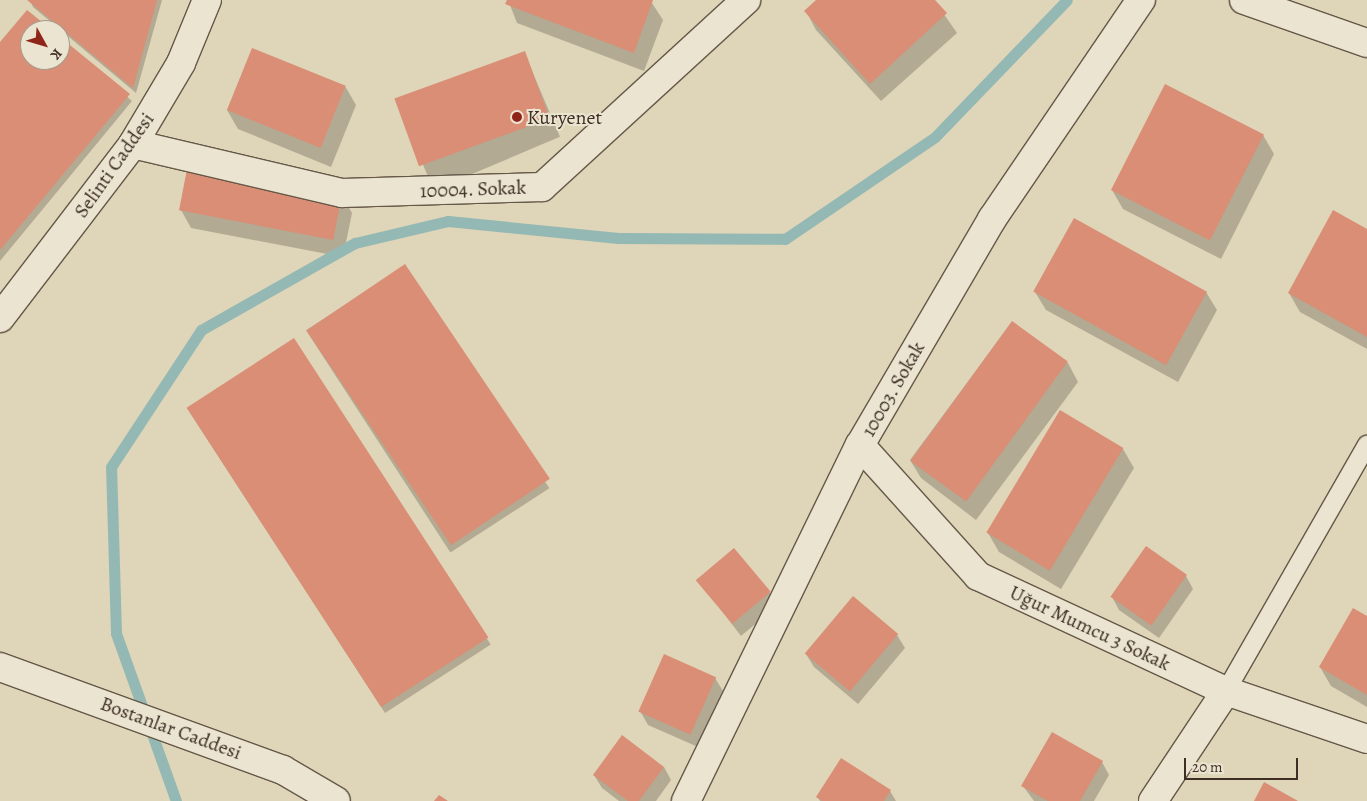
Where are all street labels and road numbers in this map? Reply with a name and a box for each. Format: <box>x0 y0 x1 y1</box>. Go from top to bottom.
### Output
street label: Selinti Caddesi <box>69 108 159 222</box>
street label: 10004. Sokak <box>419 175 527 203</box>
street label: 10003. Sokak <box>856 337 930 441</box>
street label: Uğur Mumcu 3 Sokak <box>1006 580 1174 676</box>
street label: Bostanlar Caddesi <box>97 691 245 765</box>

